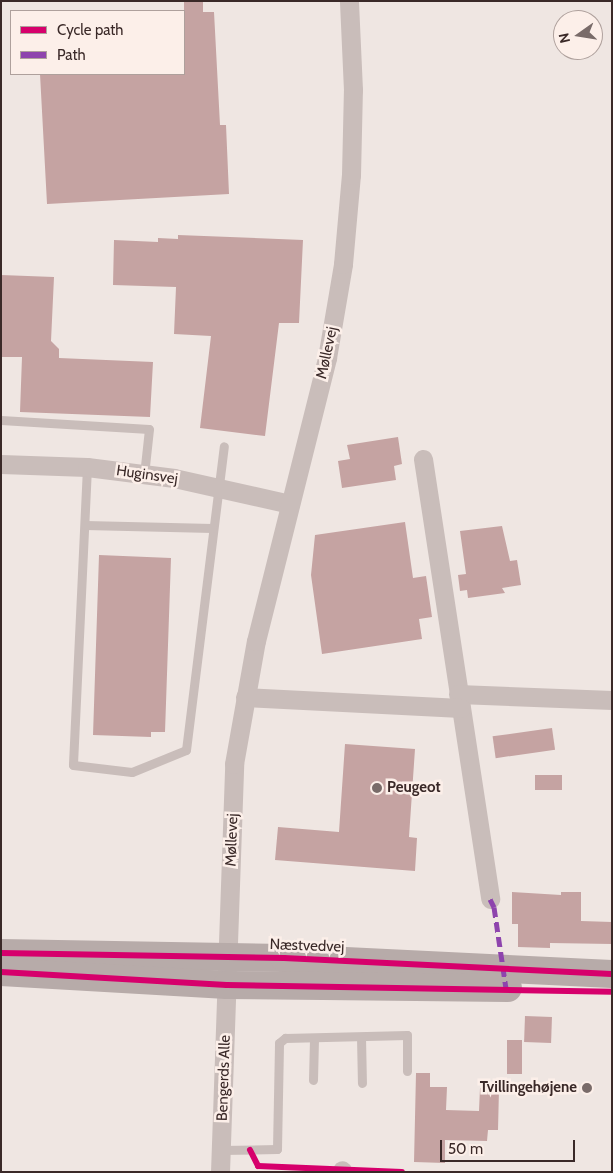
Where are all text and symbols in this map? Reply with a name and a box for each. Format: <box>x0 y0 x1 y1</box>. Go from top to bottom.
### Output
legend <box>10 10 185 75</box>
north arrow <box>553 10 603 60</box>
text: Cycle path <box>57 21 123 39</box>
text: N <box>554 31 574 45</box>
text: Path <box>57 46 86 64</box>
street label: Møllevej <box>313 325 341 381</box>
street label: Huginsvej <box>115 462 179 488</box>
place label: Peugeot <box>387 779 441 797</box>
marker: Peugeot <box>371 782 383 794</box>
street label: Møllevej <box>222 813 242 867</box>
street label: Næstvedvej <box>269 936 345 956</box>
street label: Bengerds Alle <box>213 1034 235 1122</box>
place label: Tvillingehøjene <box>480 1079 577 1097</box>
marker: Tvillingehøjene <box>581 1082 593 1094</box>
scale bar <box>443 1130 578 1162</box>
text: 50 m <box>448 1140 483 1158</box>

